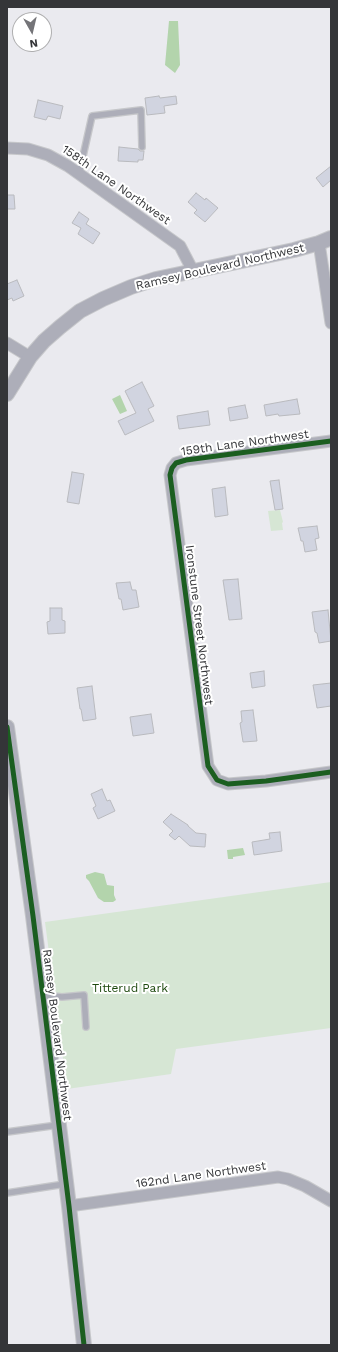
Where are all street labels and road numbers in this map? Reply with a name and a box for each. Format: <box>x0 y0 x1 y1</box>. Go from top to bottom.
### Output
street label: 158th Lane Northwest <box>59 142 173 228</box>
street label: Ramsey Boulevard Northwest <box>134 241 306 293</box>
street label: 159th Lane Northwest <box>180 427 310 459</box>
street label: Ironstune Street Northwest <box>182 544 216 706</box>
street label: Ramsey Boulevard Northwest <box>39 949 75 1121</box>
street label: 162nd Lane Northwest <box>135 1159 267 1191</box>

